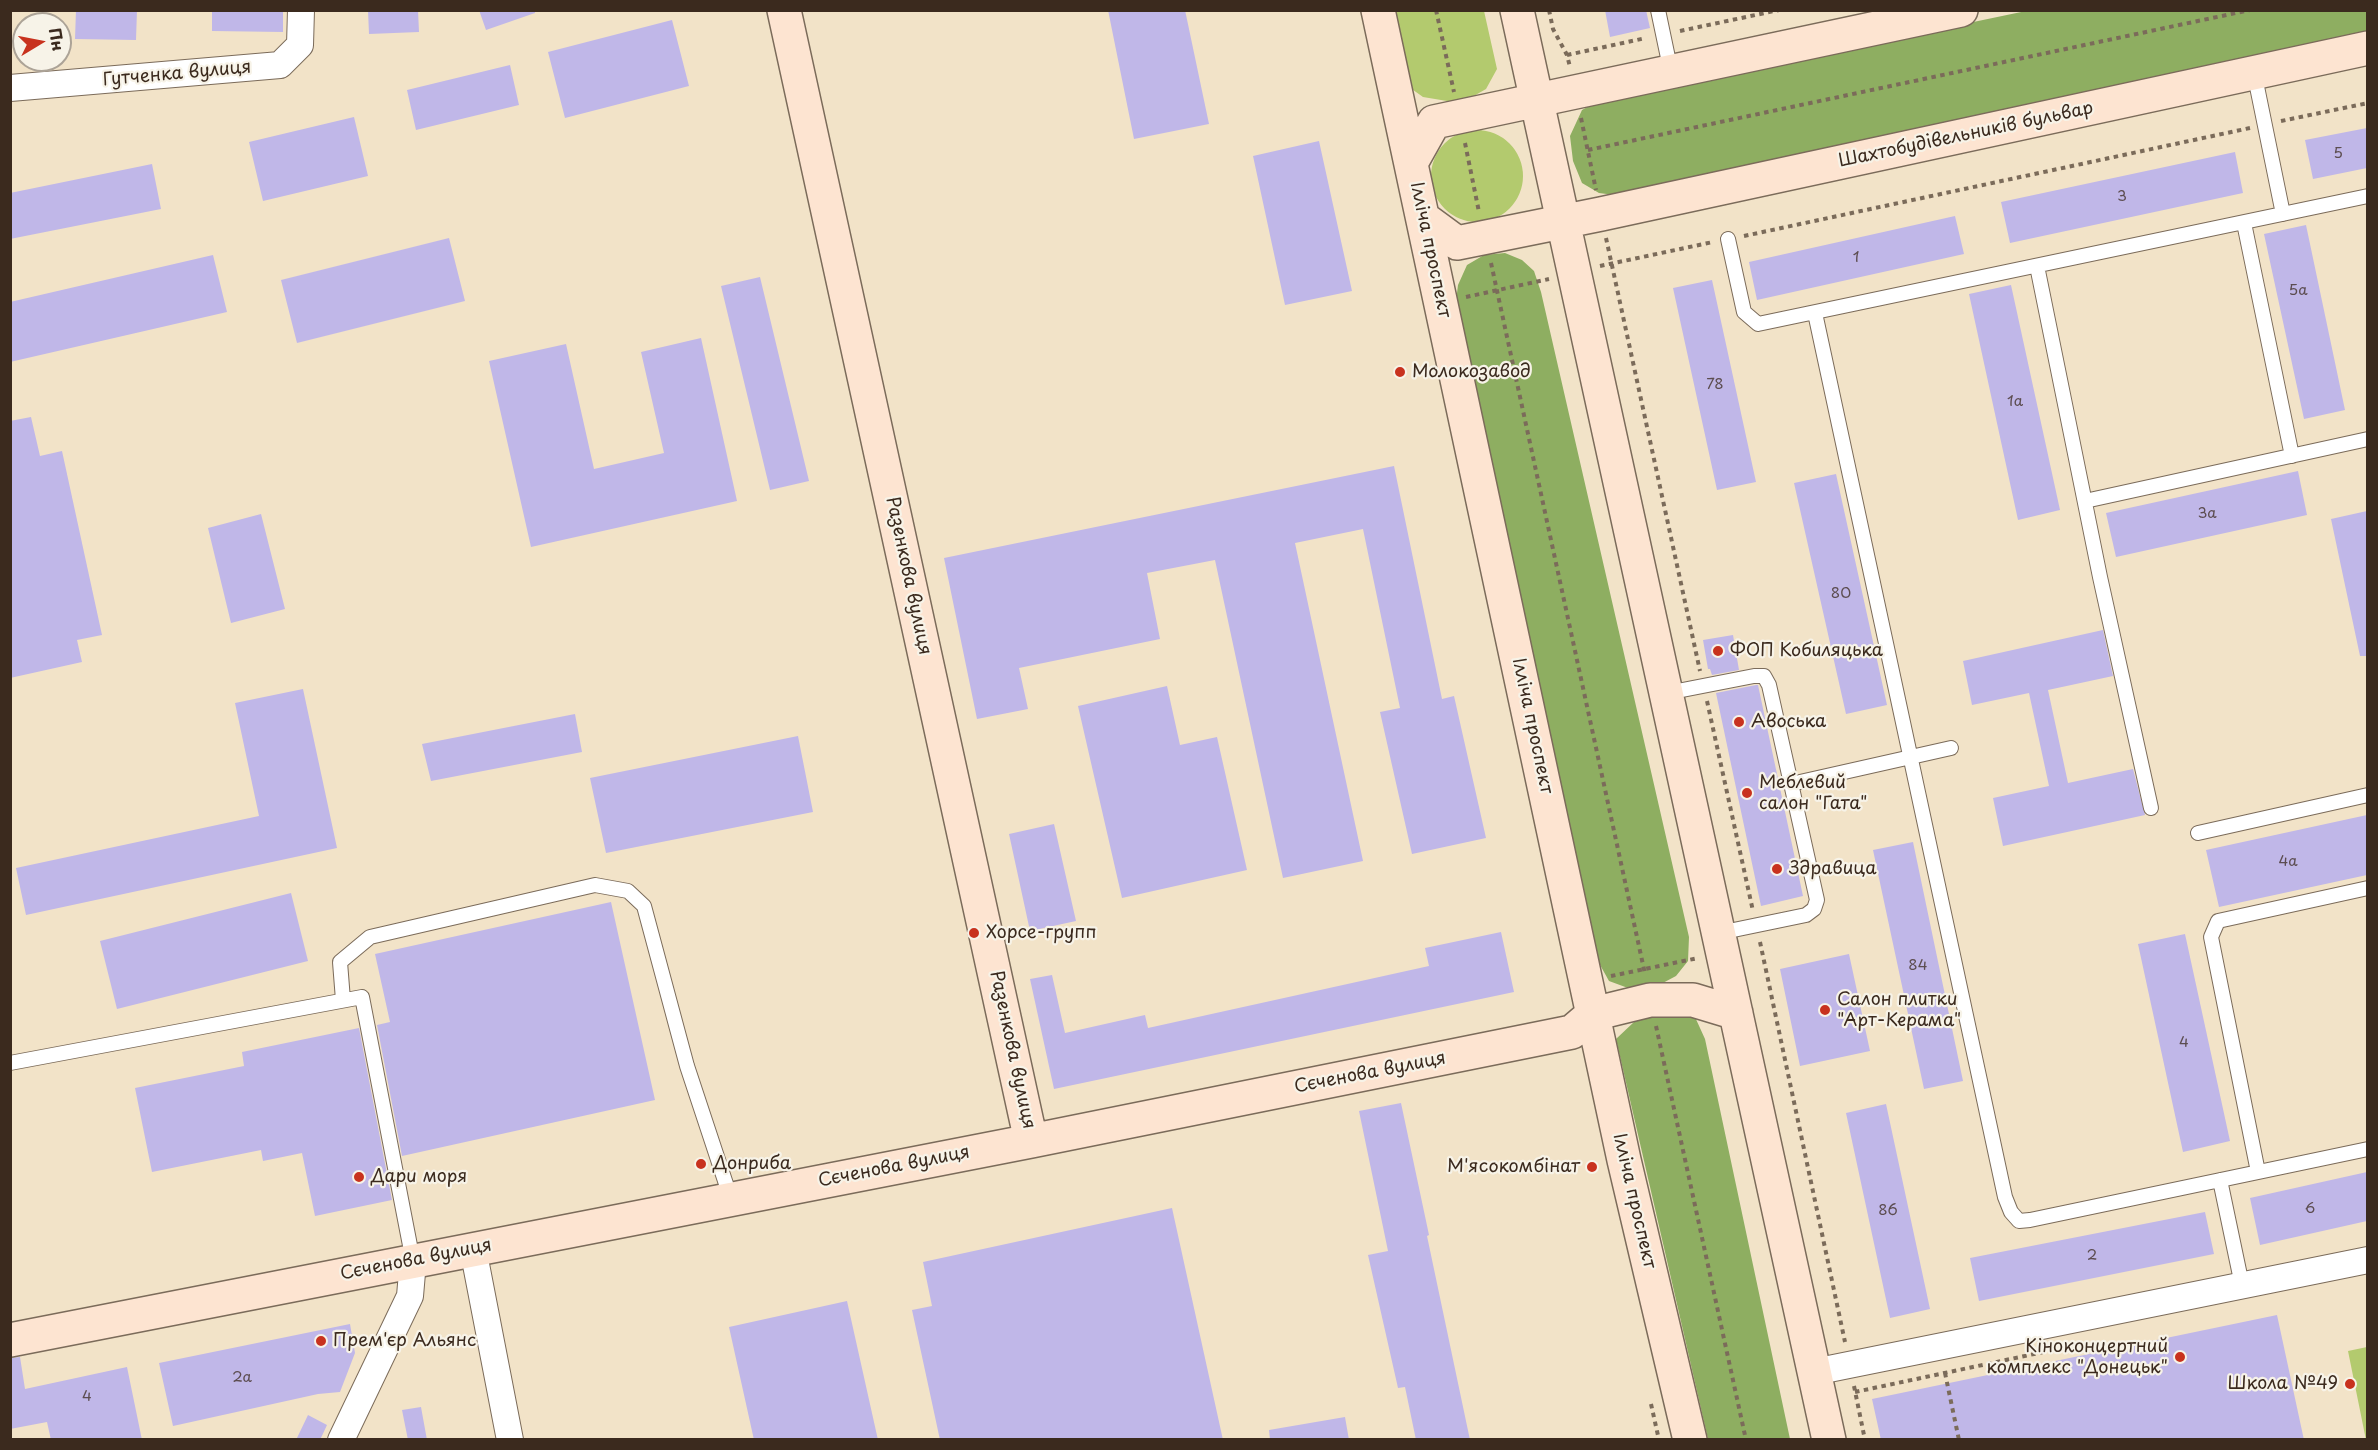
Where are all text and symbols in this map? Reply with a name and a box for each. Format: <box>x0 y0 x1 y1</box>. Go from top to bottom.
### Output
north arrow <box>12 12 72 72</box>
text: Пн <box>44 26 72 53</box>
street label: Гутченка вулиця <box>102 57 252 91</box>
street label: Шахтобудівельників бульвар <box>1837 97 2095 173</box>
house number: 5 <box>2333 145 2343 163</box>
street label: Ілліча проспект <box>1405 180 1455 320</box>
house number: 3 <box>2117 188 2127 206</box>
house number: 1 <box>1853 249 1859 267</box>
house number: 5а <box>2289 282 2307 300</box>
place label: Молокозавод <box>1412 361 1531 383</box>
marker: Молокозавод <box>1393 365 1407 379</box>
house number: 78 <box>1706 376 1724 394</box>
house number: 1а <box>2007 393 2023 411</box>
street label: Разенкова вулиця <box>881 495 935 657</box>
house number: 3а <box>2197 505 2217 523</box>
house number: 80 <box>1831 585 1851 603</box>
place label: ФОП Кобиляцька <box>1730 640 1883 662</box>
marker: ФОП Кобиляцька <box>1711 644 1725 658</box>
street label: Ілліча проспект <box>1507 656 1557 796</box>
place label: Авоська <box>1751 711 1826 733</box>
marker: Авоська <box>1732 715 1746 729</box>
place label: Меблевий салон "Гата" <box>1759 772 1867 814</box>
marker: Меблевий салон "Гата" <box>1740 786 1754 800</box>
house number: 4а <box>2278 853 2298 871</box>
place label: Здравица <box>1789 858 1877 880</box>
marker: Здравица <box>1770 862 1784 876</box>
place label: Хорсе-групп <box>986 922 1097 944</box>
marker: Хорсе-групп <box>967 926 981 940</box>
house number: 84 <box>1908 957 1928 975</box>
street label: Разенкова вулиця <box>985 969 1039 1131</box>
place label: Салон плитки "Арт-Керама" <box>1837 989 1961 1032</box>
marker: Салон плитки "Арт-Керама" <box>1818 1003 1832 1017</box>
house number: 4 <box>2179 1034 2189 1052</box>
street label: Сєченова вулиця <box>1292 1048 1448 1098</box>
street label: Ілліча проспект <box>1608 1131 1660 1271</box>
street label: Сєченова вулиця <box>816 1142 972 1192</box>
place label: Донриба <box>713 1153 791 1175</box>
place label: М'ясокомбінат <box>1447 1156 1580 1178</box>
marker: Донриба <box>694 1157 708 1171</box>
marker: М'ясокомбінат <box>1585 1160 1599 1174</box>
place label: Дари моря <box>371 1166 467 1188</box>
marker: Дари моря <box>352 1170 366 1184</box>
house number: 6 <box>2305 1200 2315 1218</box>
house number: 86 <box>1878 1202 1898 1220</box>
street label: Сєченова вулиця <box>338 1235 494 1285</box>
house number: 2 <box>2087 1247 2097 1265</box>
place label: Прем'єр Альянс <box>333 1330 476 1352</box>
marker: Прем'єр Альянс <box>314 1334 328 1348</box>
place label: Кіноконцертний комплекс "Донецьк" <box>1986 1336 2168 1378</box>
marker: Кіноконцертний комплекс "Донецьк" <box>2173 1350 2187 1364</box>
house number: 2а <box>232 1369 252 1387</box>
place label: Школа №49 <box>2227 1373 2338 1395</box>
marker: Школа №49 <box>2343 1377 2357 1391</box>
house number: 4 <box>82 1388 92 1406</box>

